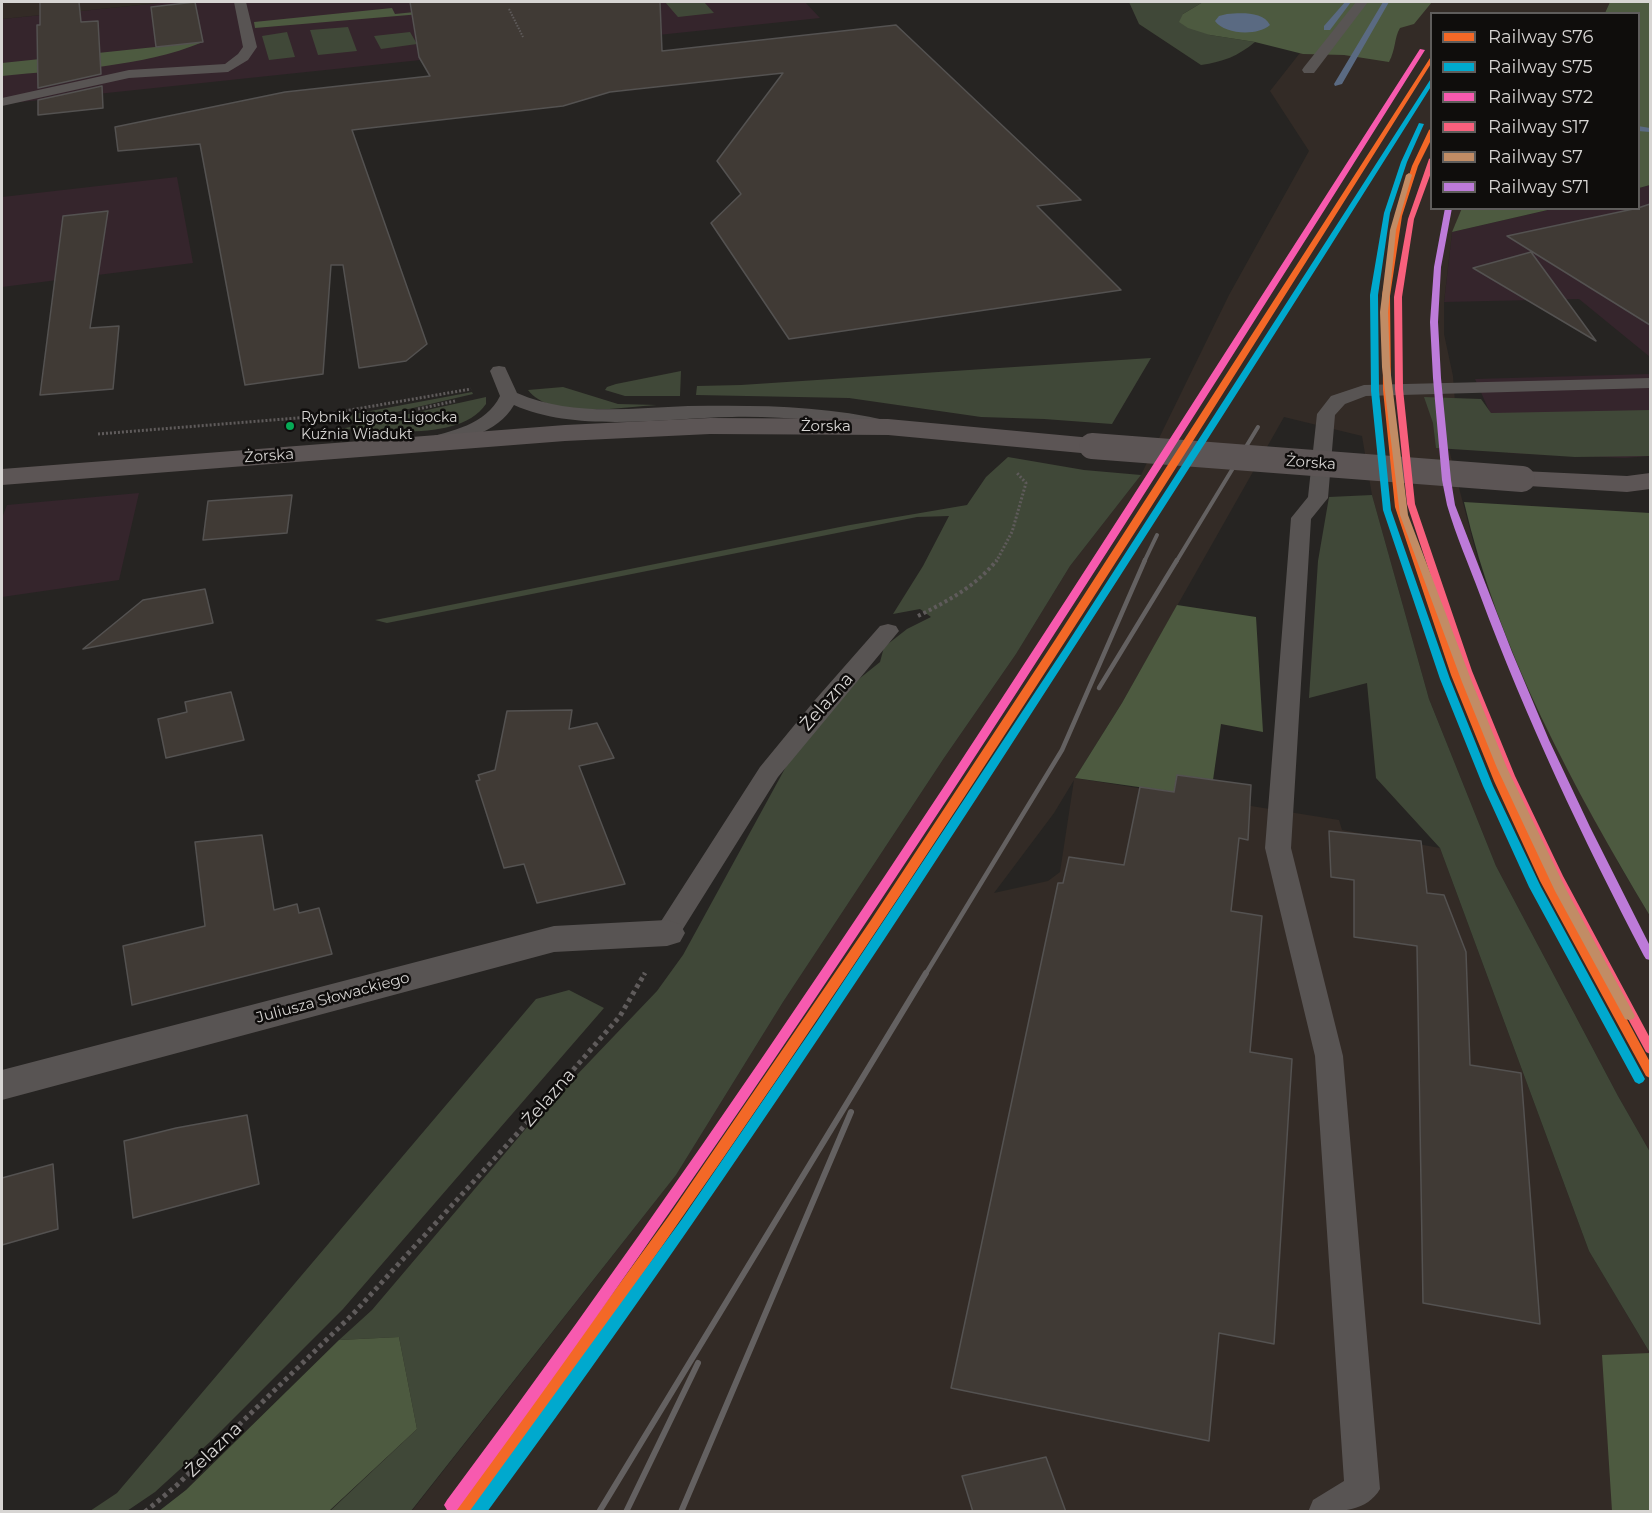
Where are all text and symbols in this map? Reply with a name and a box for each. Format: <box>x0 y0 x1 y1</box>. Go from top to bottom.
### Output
legend <box>1430 12 1640 210</box>
text: Railway S76 <box>1488 26 1594 48</box>
text: Railway S75 <box>1488 56 1593 78</box>
text: Railway S72 <box>1488 86 1593 108</box>
text: Railway S17 <box>1488 116 1589 138</box>
text: Railway S7 <box>1488 146 1583 168</box>
text: Railway S71 <box>1488 176 1590 198</box>
place label: Rybnik Ligota-Ligocka Kuźnia Wiadukt <box>301 410 458 442</box>
street label: Żorska <box>801 418 851 436</box>
marker: Rybnik Ligota-Ligocka Kuźnia Wiadukt <box>284 420 296 432</box>
street label: Żorska <box>243 445 295 467</box>
street label: Żorska <box>1285 452 1337 474</box>
street label: Żelazna <box>796 669 858 735</box>
street label: Juliusza Słowackiego <box>254 969 412 1027</box>
street label: Żelazna <box>518 1065 580 1131</box>
street label: Żelazna <box>181 1418 247 1482</box>

